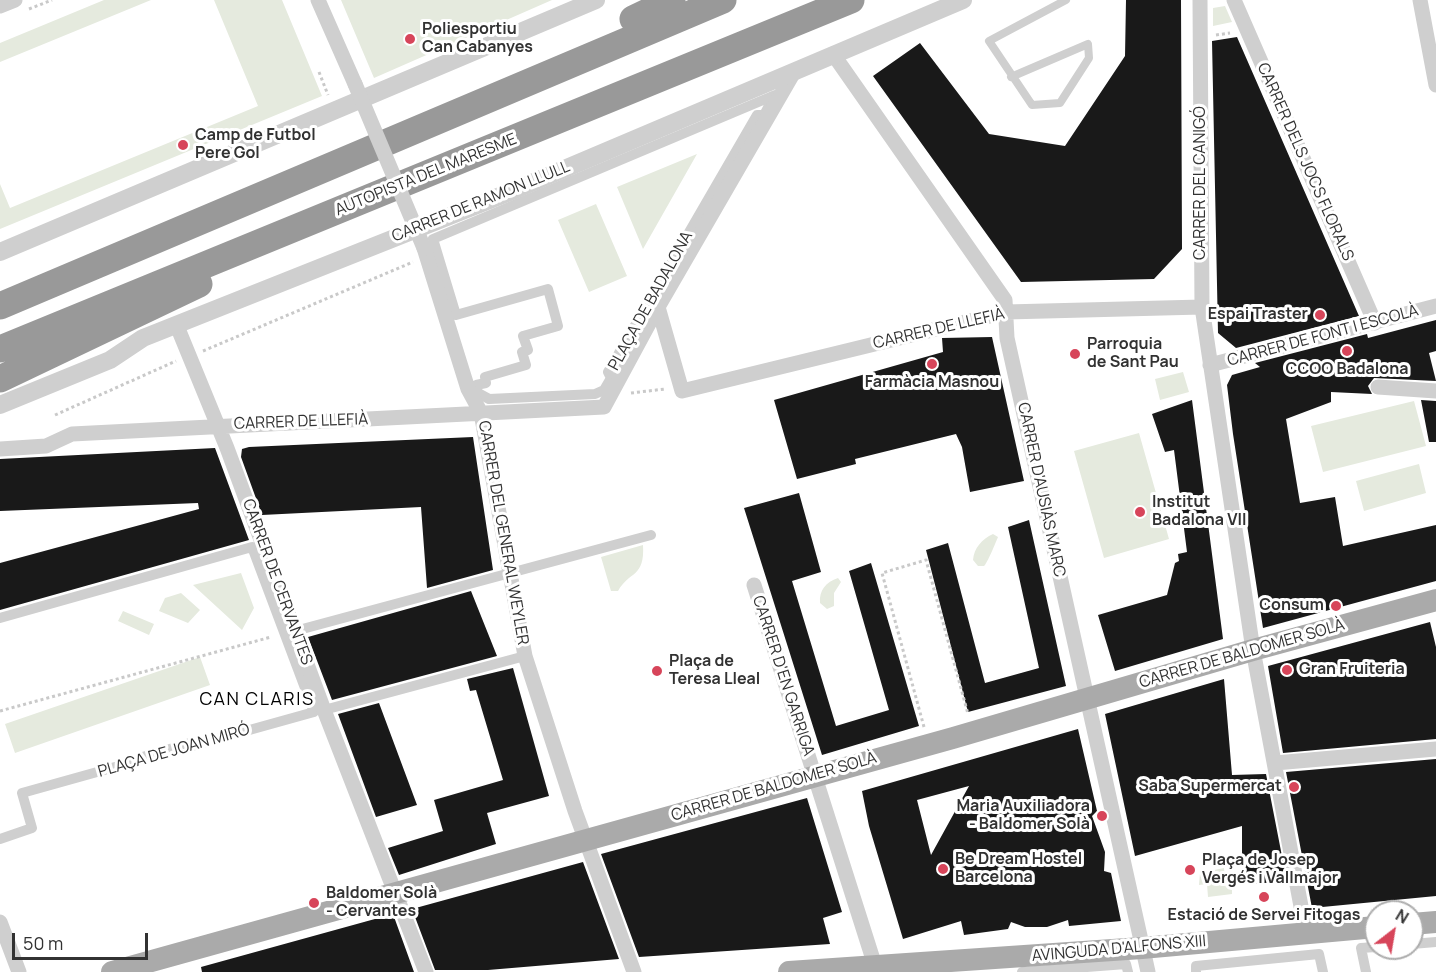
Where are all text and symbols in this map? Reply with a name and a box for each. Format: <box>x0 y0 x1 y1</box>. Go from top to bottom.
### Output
place label: Poliesportiu Can Cabanyes <box>422 20 533 58</box>
marker: Poliesportiu Can Cabanyes <box>403 32 417 46</box>
street label: CARRER DELS JOCS FLORALS <box>1253 60 1357 264</box>
street label: CARRER DEL CANIGÓ <box>1191 106 1211 260</box>
place label: Camp de Futbol Pere Gol <box>195 126 316 164</box>
street label: AUTOPISTA DEL MARESME <box>332 130 520 220</box>
marker: Camp de Futbol Pere Gol <box>176 138 190 152</box>
street label: CARRER DE RAMON LLULL <box>389 157 573 247</box>
street label: PLAÇA DE BADALONA <box>605 228 697 374</box>
street label: CARRER DE FONT I ESCOLÀ <box>1225 301 1421 371</box>
street label: CARRER DE LLEFIÀ <box>871 305 1007 353</box>
place label: Espai Traster <box>1208 305 1308 325</box>
marker: Espai Traster <box>1313 308 1327 322</box>
place label: Parroquia de Sant Pau <box>1087 335 1179 373</box>
marker: CCOO Badalona <box>1340 344 1354 358</box>
marker: Parroquia de Sant Pau <box>1068 347 1082 361</box>
marker: Farmàcia Masnou <box>925 357 939 371</box>
place label: CCOO Badalona <box>1286 360 1408 380</box>
place label: Farmàcia Masnou <box>865 373 999 393</box>
street label: CARRER D'AUSIÀS MARC <box>1013 401 1069 579</box>
street label: CARRER DE LLEFIÀ <box>234 410 368 434</box>
street label: CARRER DEL GENERAL WEYLER <box>474 419 532 647</box>
place label: Institut Badalona VII <box>1152 493 1246 531</box>
street label: CARRER DE CERVANTES <box>238 496 316 668</box>
marker: Institut Badalona VII <box>1133 505 1147 519</box>
street label: CARRER D'EN GARRIGA <box>748 593 818 759</box>
place label: Consum <box>1259 596 1324 616</box>
marker: Consum <box>1329 599 1343 613</box>
street label: CARRER DE BALDOMER SOLÀ <box>1137 615 1347 693</box>
place label: Plaça de Teresa Lleal <box>669 652 760 690</box>
place label: Gran Fruiteria <box>1299 660 1405 680</box>
marker: Gran Fruiteria <box>1280 663 1294 677</box>
marker: Plaça de Teresa Lleal <box>650 664 664 678</box>
district label: CAN CLARIS <box>200 689 314 711</box>
street label: PLAÇA DE JOAN MIRÓ <box>96 720 252 782</box>
street label: CARRER DE BALDOMER SOLÀ <box>669 748 879 826</box>
place label: Saba Supermercat <box>1138 777 1282 797</box>
marker: Saba Supermercat <box>1287 780 1301 794</box>
place label: Maria Auxiliadora - Baldomer Solà <box>956 797 1090 835</box>
marker: Maria Auxiliadora - Baldomer Solà <box>1095 809 1109 823</box>
place label: Be Dream Hostel Barcelona <box>955 850 1082 888</box>
place label: Plaça de Josep Vergés i Vallmajor <box>1202 851 1338 889</box>
marker: Be Dream Hostel Barcelona <box>936 862 950 876</box>
marker: Plaça de Josep Vergés i Vallmajor <box>1183 863 1197 877</box>
place label: Baldomer Solà - Cervantes <box>326 884 437 922</box>
marker: Estació de Servei Fitogas <box>1257 890 1271 904</box>
marker: Baldomer Solà - Cervantes <box>307 896 321 910</box>
north arrow <box>1364 900 1424 960</box>
text: N <box>1392 904 1413 929</box>
place label: Estació de Servei Fitogas <box>1168 906 1360 926</box>
scale bar <box>15 921 152 959</box>
text: 50 m <box>23 931 63 955</box>
street label: AVINGUDA D'ALFONS XIII <box>1031 932 1207 966</box>

